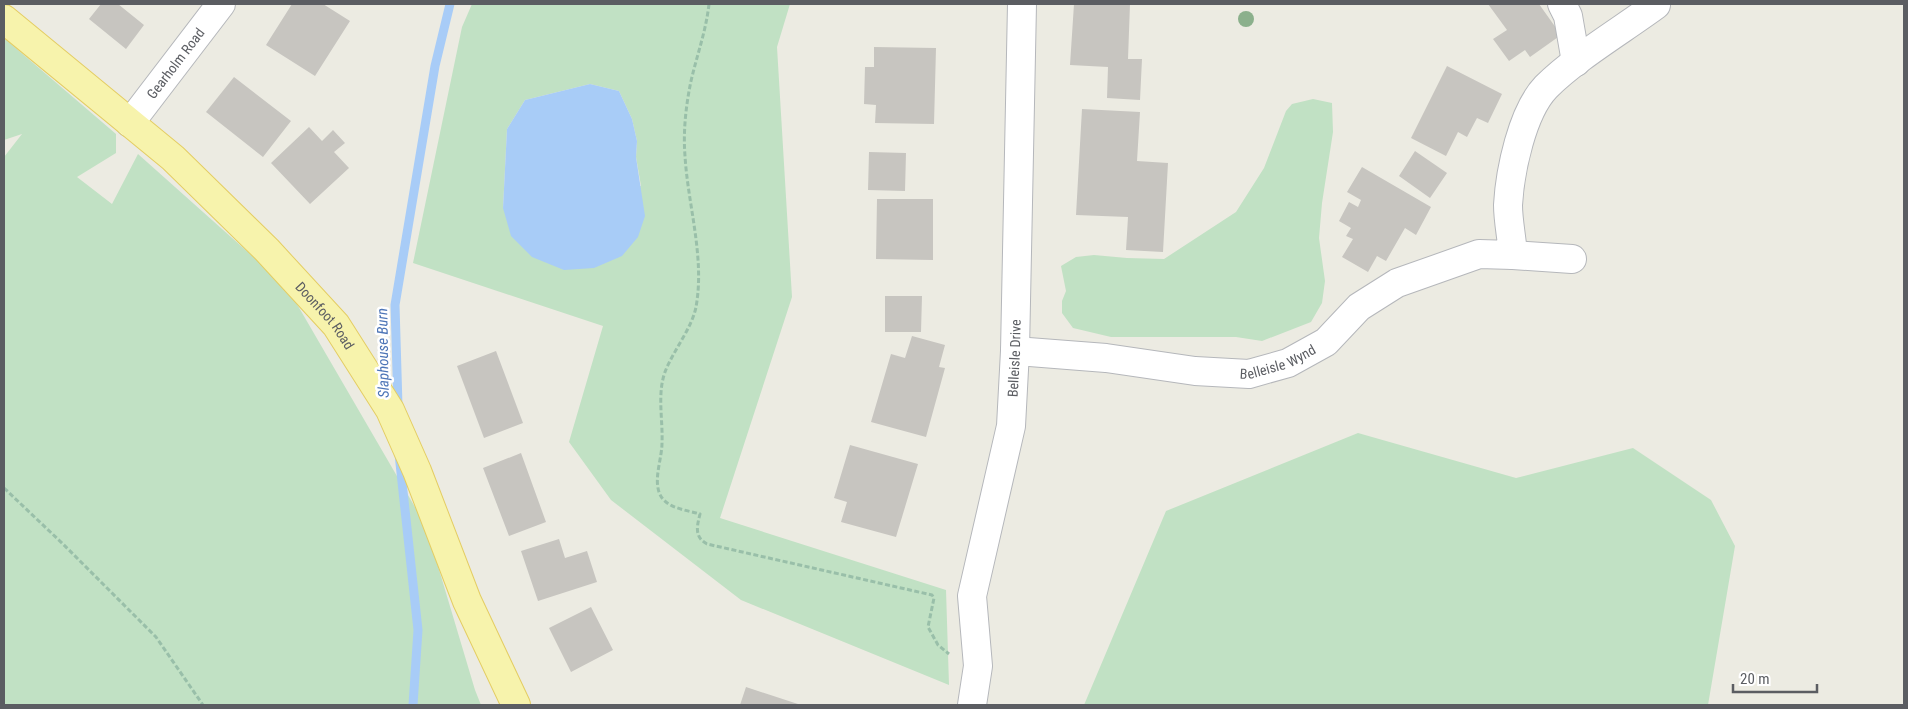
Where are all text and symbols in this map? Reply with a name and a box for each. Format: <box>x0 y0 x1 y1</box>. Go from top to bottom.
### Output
street label: Gearholm Road <box>143 25 208 102</box>
street label: Doonfoot Road <box>292 279 357 352</box>
water label: Slaphouse Burn <box>373 308 393 398</box>
street label: Belleisle Drive <box>1005 319 1024 397</box>
street label: Belleisle Wynd <box>1239 341 1318 382</box>
scale bar <box>1733 662 1817 694</box>
text: 20 m <box>1740 670 1770 688</box>

